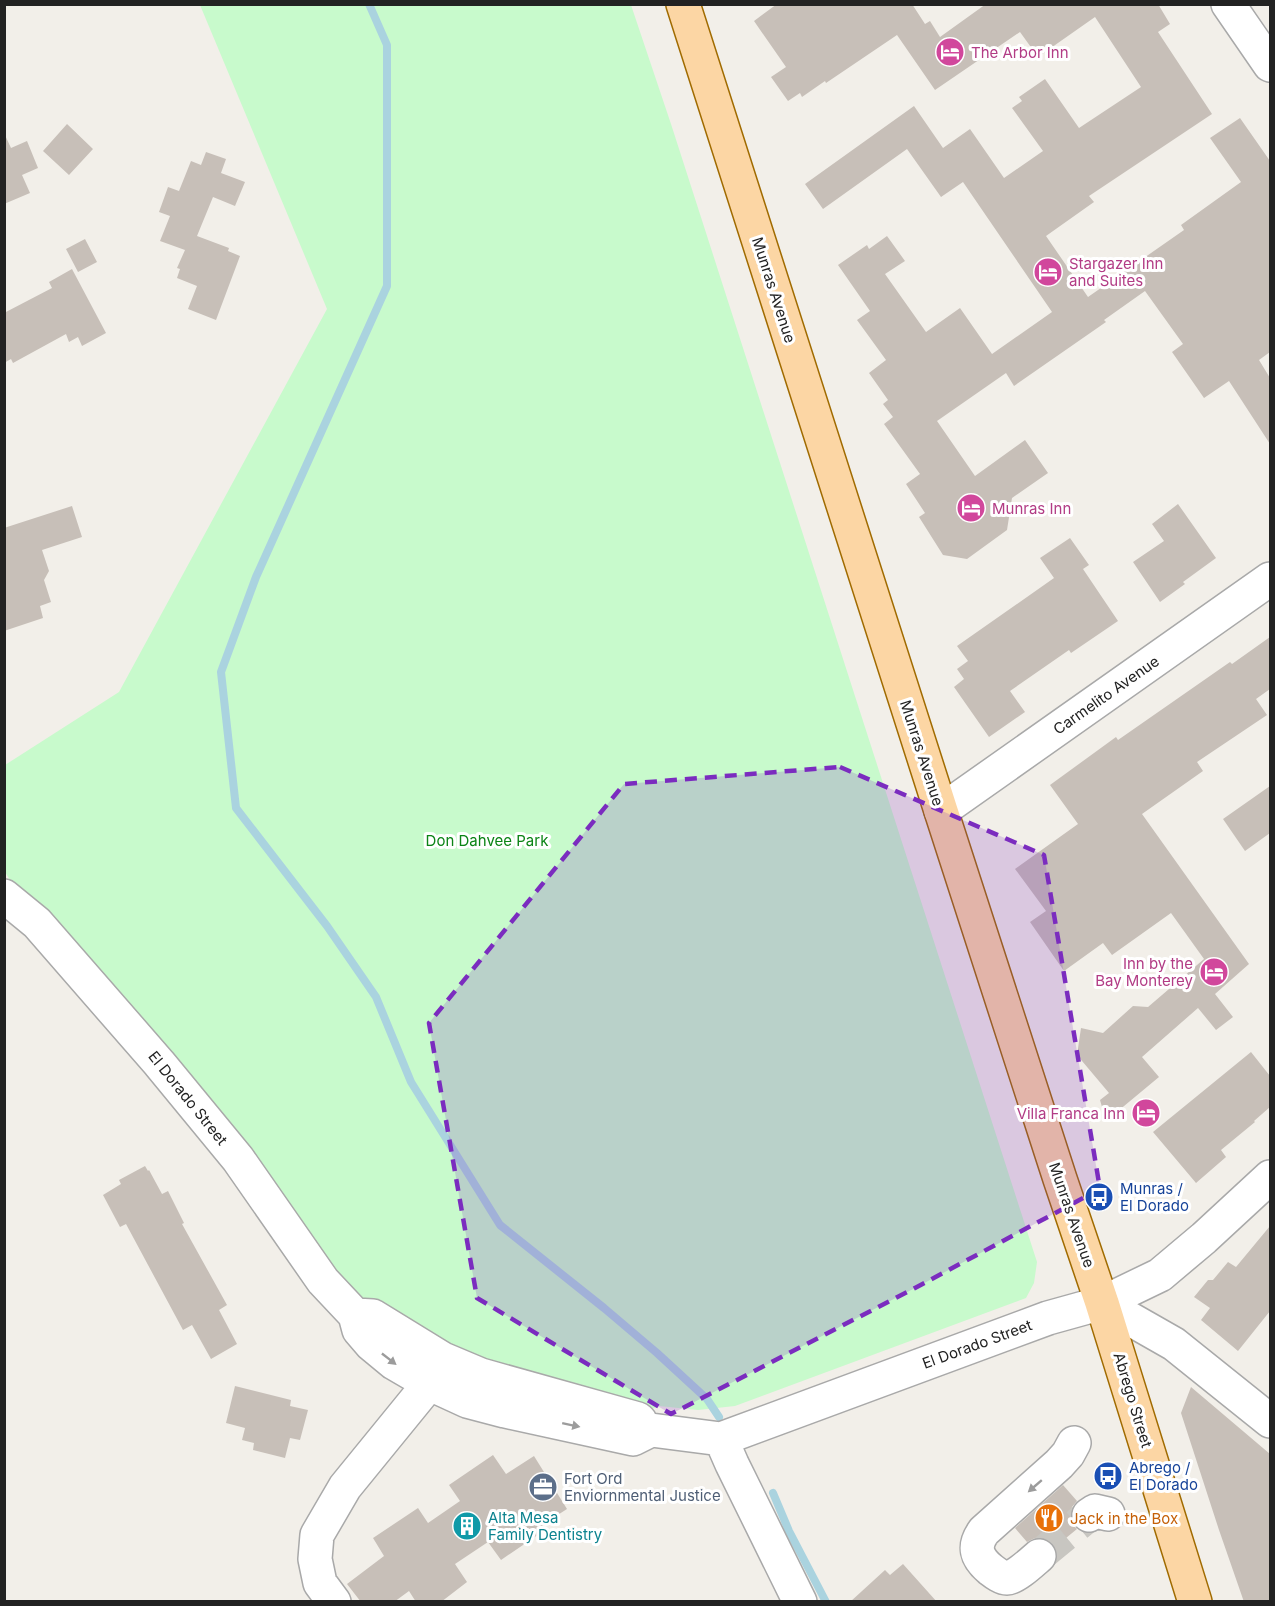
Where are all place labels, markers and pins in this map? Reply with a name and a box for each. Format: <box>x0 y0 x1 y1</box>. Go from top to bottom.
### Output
hotel icon: The Arbor Inn <box>934 36 966 68</box>
place label: The Arbor Inn <box>971 43 1069 62</box>
place label: Stargazer Inn and Suites <box>1069 254 1163 290</box>
hotel icon: Stargazer Inn and Suites <box>1032 256 1064 288</box>
hotel icon: Munras Inn <box>955 492 987 524</box>
place label: Munras Inn <box>992 499 1071 518</box>
place label: Inn by the Bay Monterey <box>1095 954 1194 990</box>
hotel icon: Inn by the Bay Monterey <box>1198 956 1230 988</box>
hotel icon: Villa Franca Inn <box>1130 1097 1162 1129</box>
place label: Villa Franca Inn <box>1017 1104 1125 1123</box>
place label: Munras / El Dorado <box>1120 1179 1189 1215</box>
bus stop icon: Munras / El Dorado <box>1083 1181 1115 1213</box>
place label: Abrego / El Dorado <box>1129 1458 1198 1494</box>
bus stop icon: Abrego / El Dorado <box>1092 1460 1124 1492</box>
place label: Fort Ord Enviornmental Justice <box>564 1469 721 1505</box>
office icon: Fort Ord Enviornmental Justice <box>527 1471 559 1503</box>
restaurant icon: Jack in the Box <box>1033 1502 1065 1534</box>
place label: Alta Mesa Family Dentistry <box>488 1508 603 1544</box>
place label: Jack in the Box <box>1070 1509 1178 1528</box>
building icon: Alta Mesa Family Dentistry <box>451 1510 483 1542</box>

